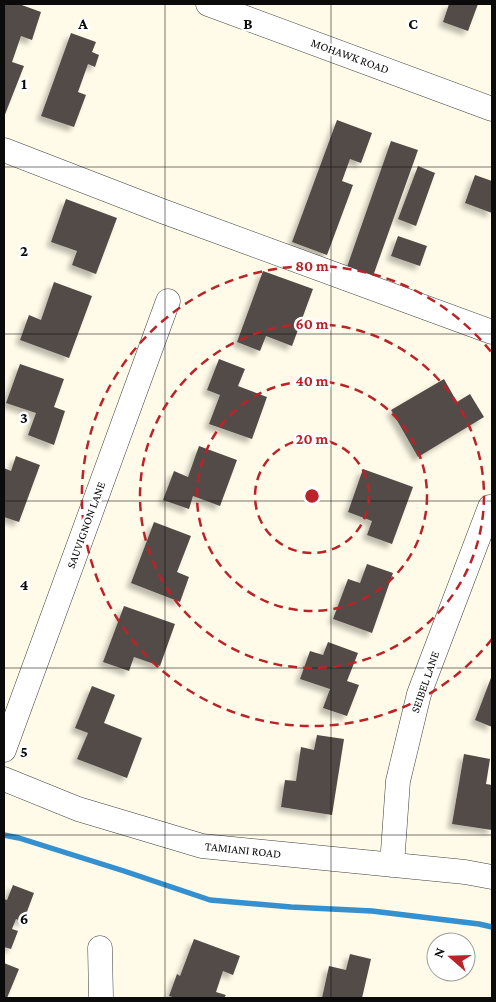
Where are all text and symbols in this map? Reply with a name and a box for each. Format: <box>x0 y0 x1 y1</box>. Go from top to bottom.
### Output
text: A <box>77 15 88 32</box>
text: B <box>243 15 253 32</box>
text: C <box>408 15 418 32</box>
street label: MOHAWK ROAD <box>309 35 391 77</box>
text: 1 <box>21 75 27 92</box>
text: 2 <box>20 242 28 259</box>
text: 80 m <box>295 258 329 274</box>
text: 60 m <box>296 316 329 332</box>
text: 40 m <box>296 373 329 389</box>
text: 3 <box>20 409 28 426</box>
text: 20 m <box>296 431 328 447</box>
street label: SAUVIGNON LANE <box>64 479 108 570</box>
centre of rings <box>303 487 321 505</box>
text: 4 <box>20 576 29 593</box>
street label: SEIBEL LANE <box>408 649 442 715</box>
text: 5 <box>20 743 28 760</box>
street label: TAMIANI ROAD <box>204 839 282 861</box>
text: 6 <box>20 910 28 927</box>
north arrow <box>426 932 476 982</box>
text: N <box>430 945 448 960</box>

